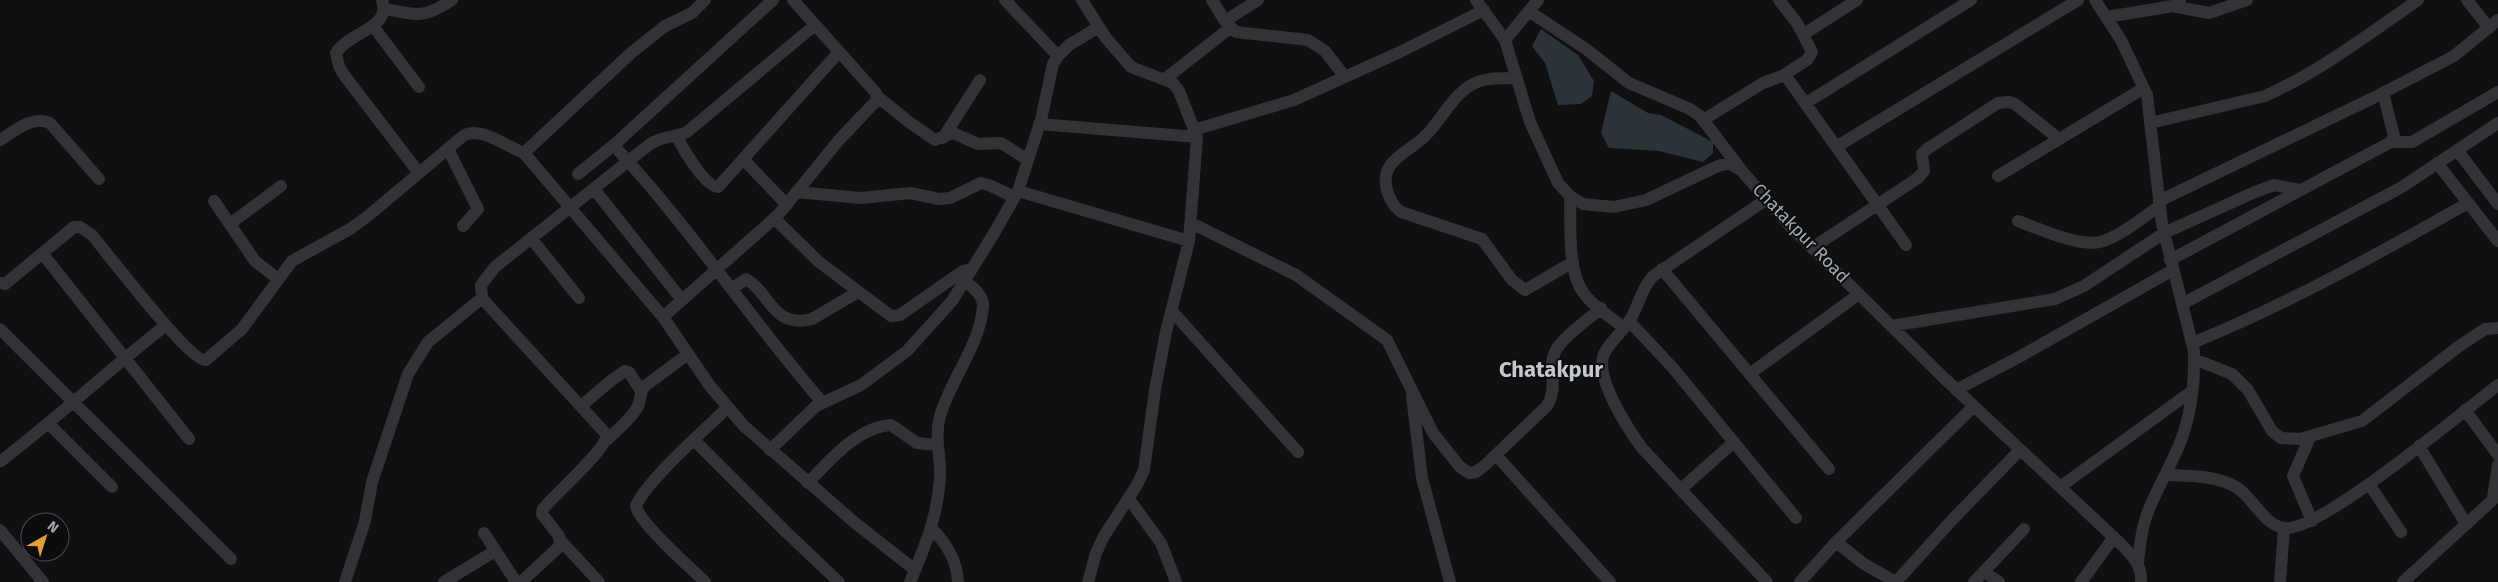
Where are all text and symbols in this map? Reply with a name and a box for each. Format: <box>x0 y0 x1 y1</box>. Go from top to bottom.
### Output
street label: Chatakpur Road <box>1748 179 1854 287</box>
district label: Chatakpur <box>1499 356 1603 383</box>
north arrow <box>20 512 70 562</box>
text: N <box>44 518 62 537</box>

